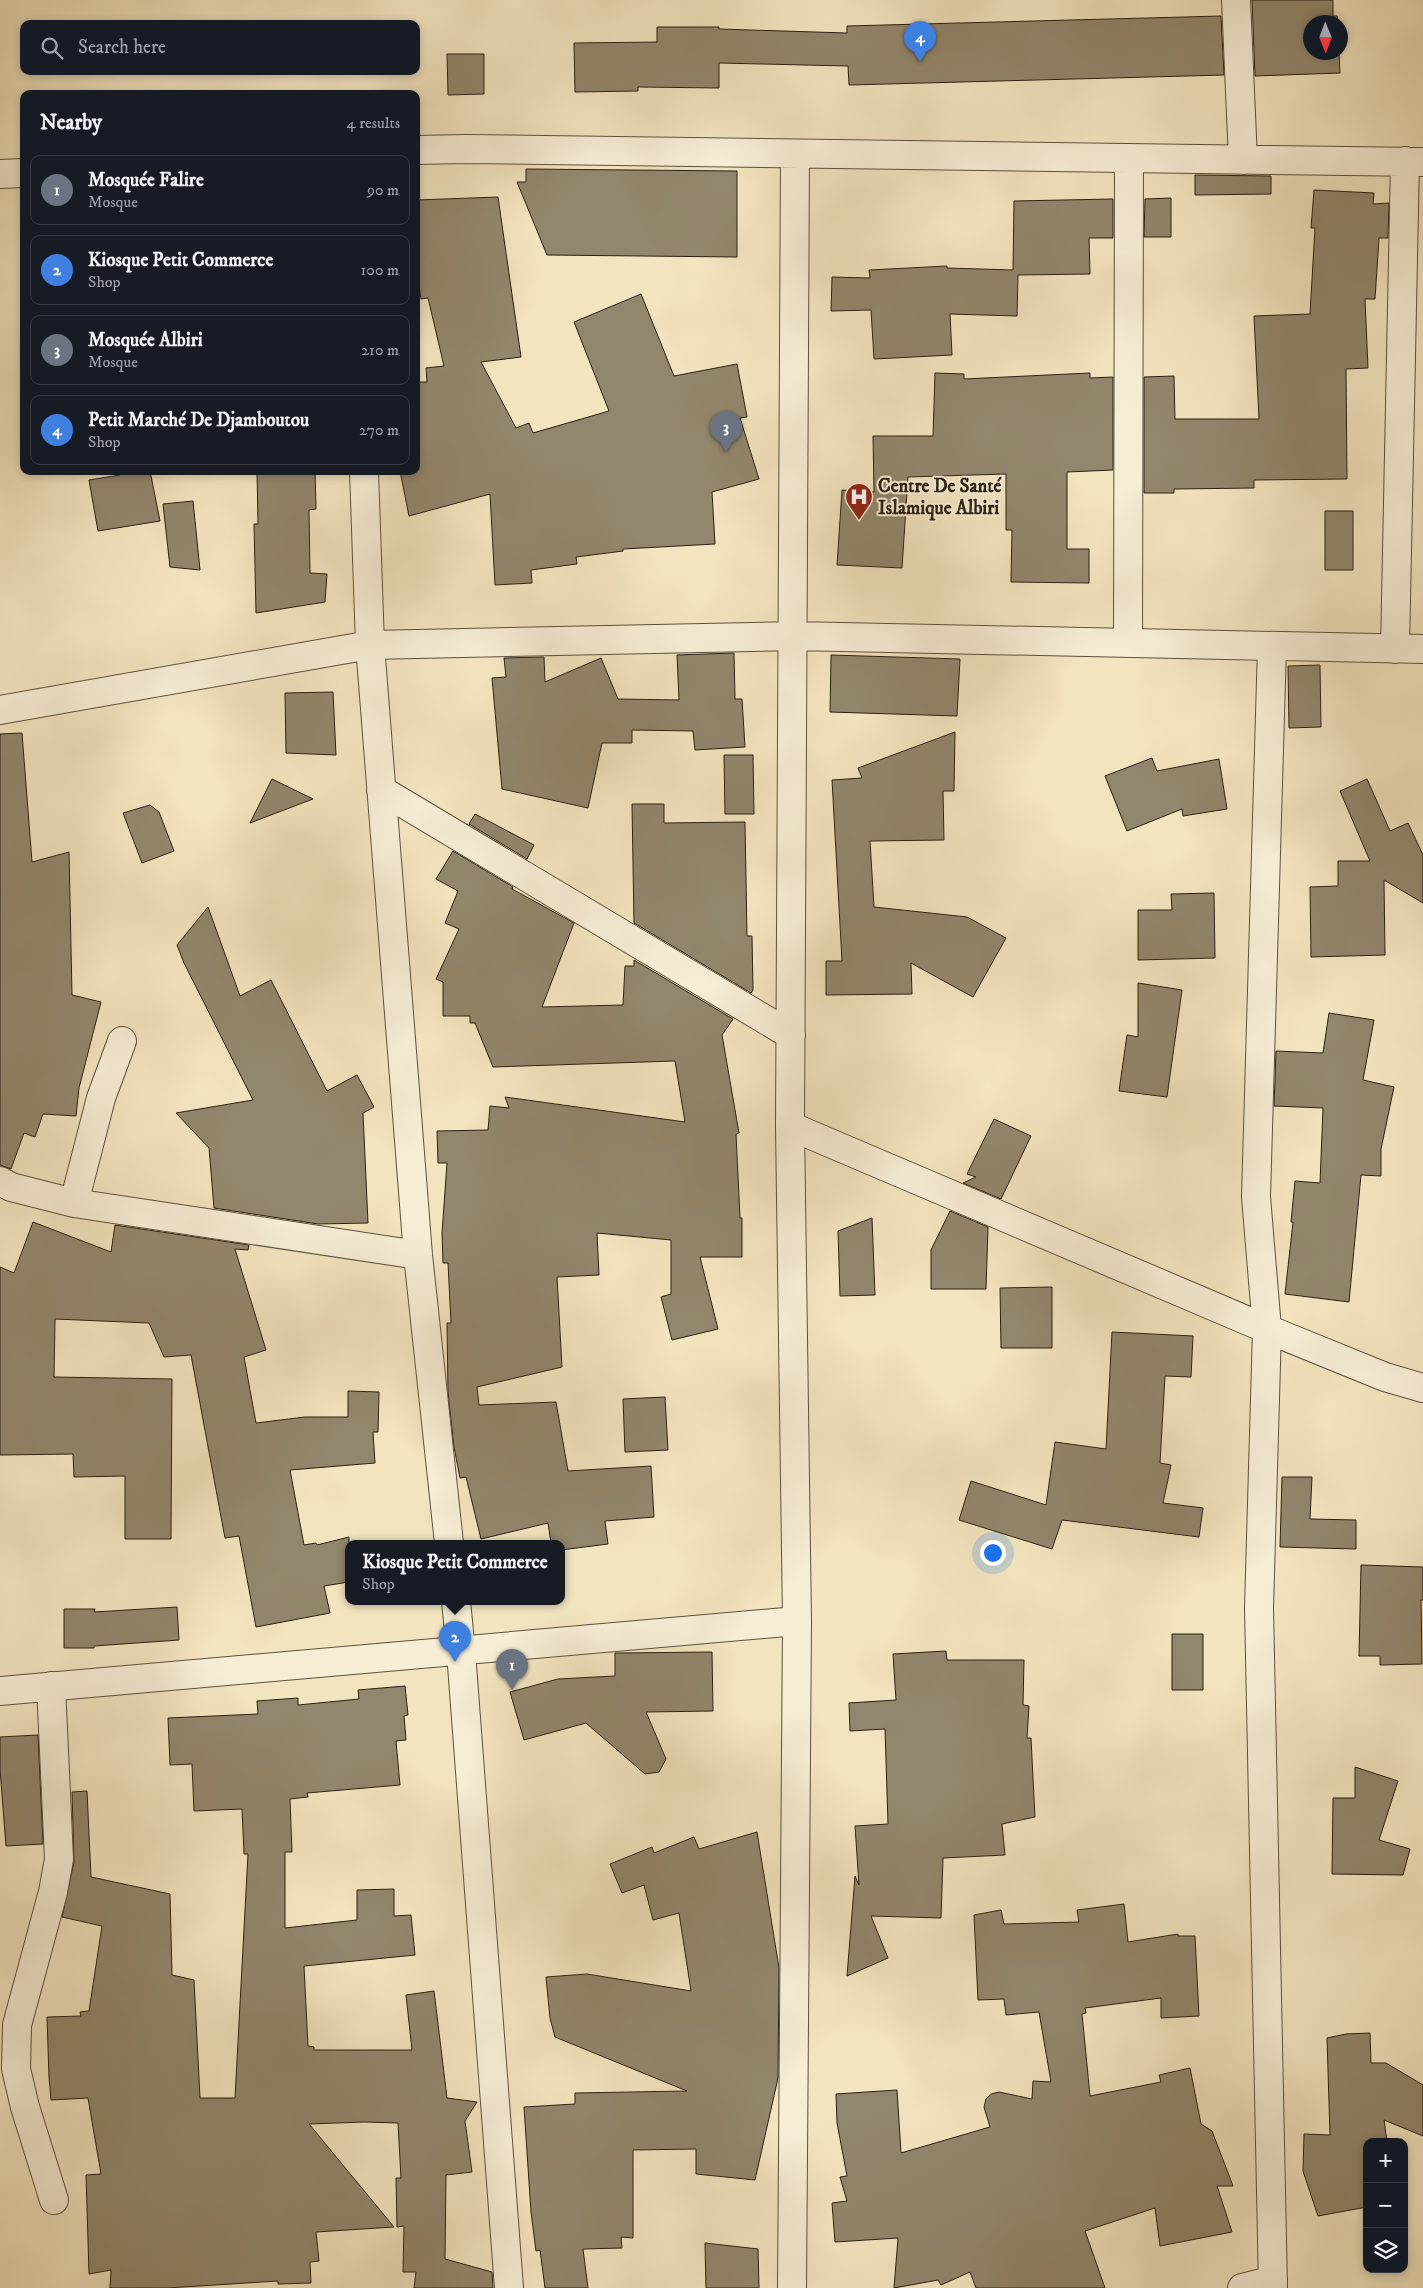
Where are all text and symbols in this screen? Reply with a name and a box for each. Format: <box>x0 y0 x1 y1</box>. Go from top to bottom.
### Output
north arrow <box>1303 15 1348 60</box>
search box <box>20 20 420 75</box>
pin: 4 <box>904 21 936 62</box>
icon: search <box>38 34 66 62</box>
text: Search here <box>78 36 166 59</box>
text: Nearby <box>40 110 102 136</box>
text: 4 results <box>347 113 400 133</box>
text: Mosquée Falire <box>88 169 204 192</box>
text: 1 <box>54 180 60 200</box>
text: 90 m <box>367 180 399 200</box>
text: Mosque <box>88 192 138 212</box>
text: Kiosque Petit Commerce <box>88 249 273 272</box>
text: 2 <box>53 260 61 280</box>
text: 100 m <box>361 260 399 280</box>
text: Shop <box>88 272 121 292</box>
text: Mosquée Albiri <box>88 329 203 352</box>
text: 3 <box>54 340 60 360</box>
text: 210 m <box>361 340 399 360</box>
text: Mosque <box>88 352 138 372</box>
text: Petit Marché De Djamboutou <box>88 409 309 432</box>
pin: 3 <box>710 411 742 452</box>
text: 4 <box>52 420 62 440</box>
text: 270 m <box>359 420 399 440</box>
text: Shop <box>88 432 121 452</box>
place label: Centre De Santé Islamique Albiri <box>878 475 1002 521</box>
hospital icon: Centre De Santé Islamique Albiri <box>844 482 874 521</box>
popup <box>345 1540 565 1605</box>
your location <box>980 1540 1006 1566</box>
text: Kiosque Petit Commerce <box>362 1551 548 1574</box>
text: Shop <box>362 1574 395 1594</box>
pin: 2 <box>439 1621 471 1662</box>
pin: 1 <box>496 1649 528 1690</box>
map controls <box>1363 2138 1408 2273</box>
button: + <box>1363 2138 1408 2183</box>
button: − <box>1363 2183 1408 2228</box>
button: layers <box>1363 2228 1408 2273</box>

